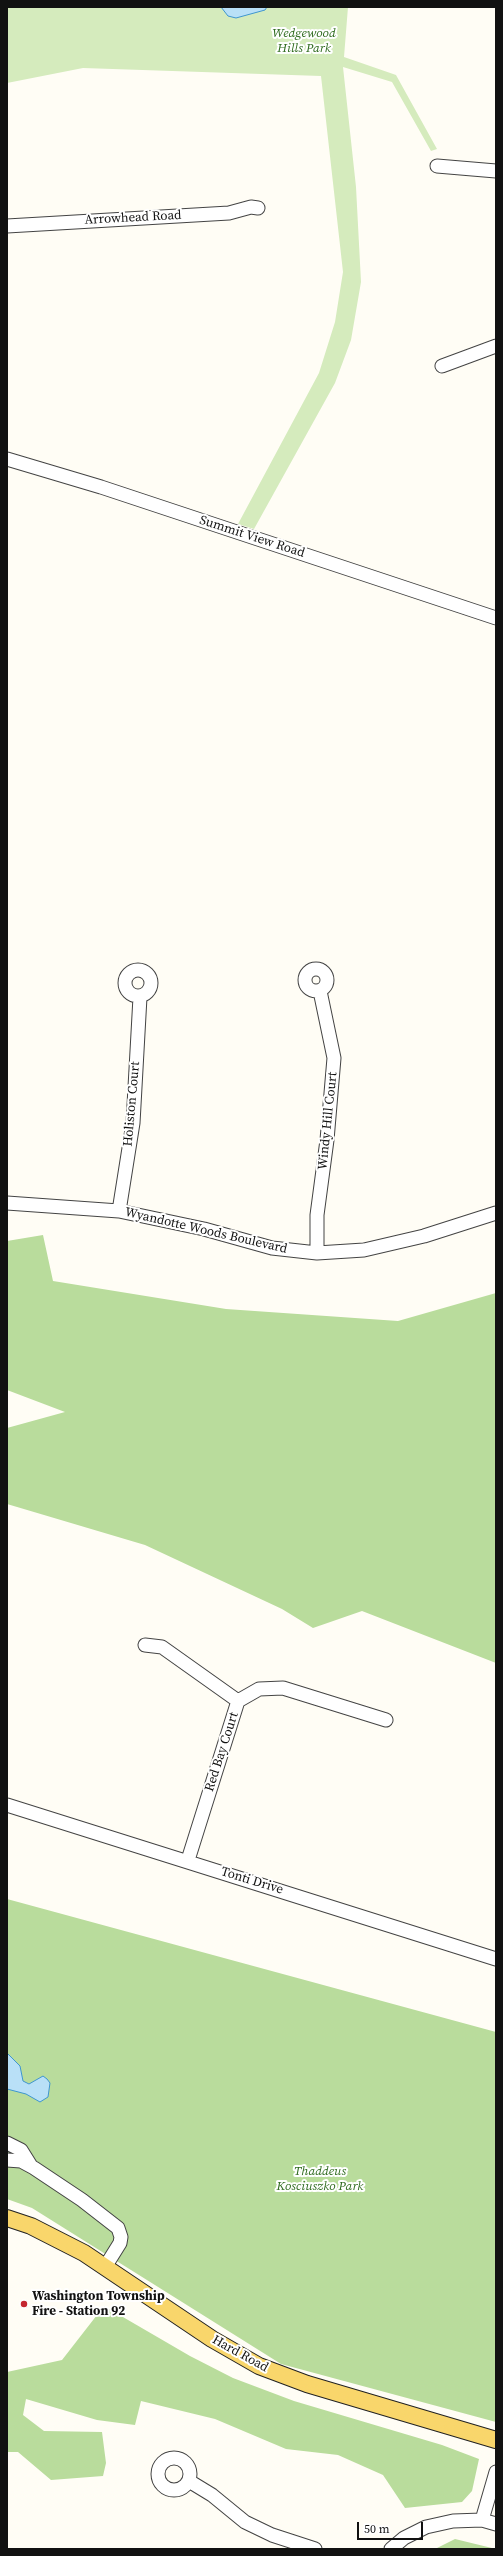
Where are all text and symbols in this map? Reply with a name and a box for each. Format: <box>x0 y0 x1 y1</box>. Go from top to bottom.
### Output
park label: Wedgewood Hills Park <box>272 26 336 57</box>
street label: Arrowhead Road <box>84 208 182 228</box>
street label: Summit View Road <box>197 513 307 561</box>
street label: Holiston Court <box>121 1061 143 1147</box>
street label: Windy Hill Court <box>315 1071 341 1171</box>
street label: Wyandotte Woods Boulevard <box>123 1205 289 1257</box>
street label: Red Bay Court <box>202 1710 242 1794</box>
street label: Tonti Drive <box>219 1864 285 1898</box>
park label: Thaddeus Kosciuszko Park <box>277 2164 363 2195</box>
place label: Washington Township Fire - Station 92 <box>32 2289 165 2320</box>
marker: Washington Township Fire - Station 92 <box>19 2299 29 2309</box>
street label: Hard Road <box>209 2332 271 2376</box>
scale bar <box>359 2514 425 2540</box>
text: 50 m <box>364 2521 390 2537</box>

